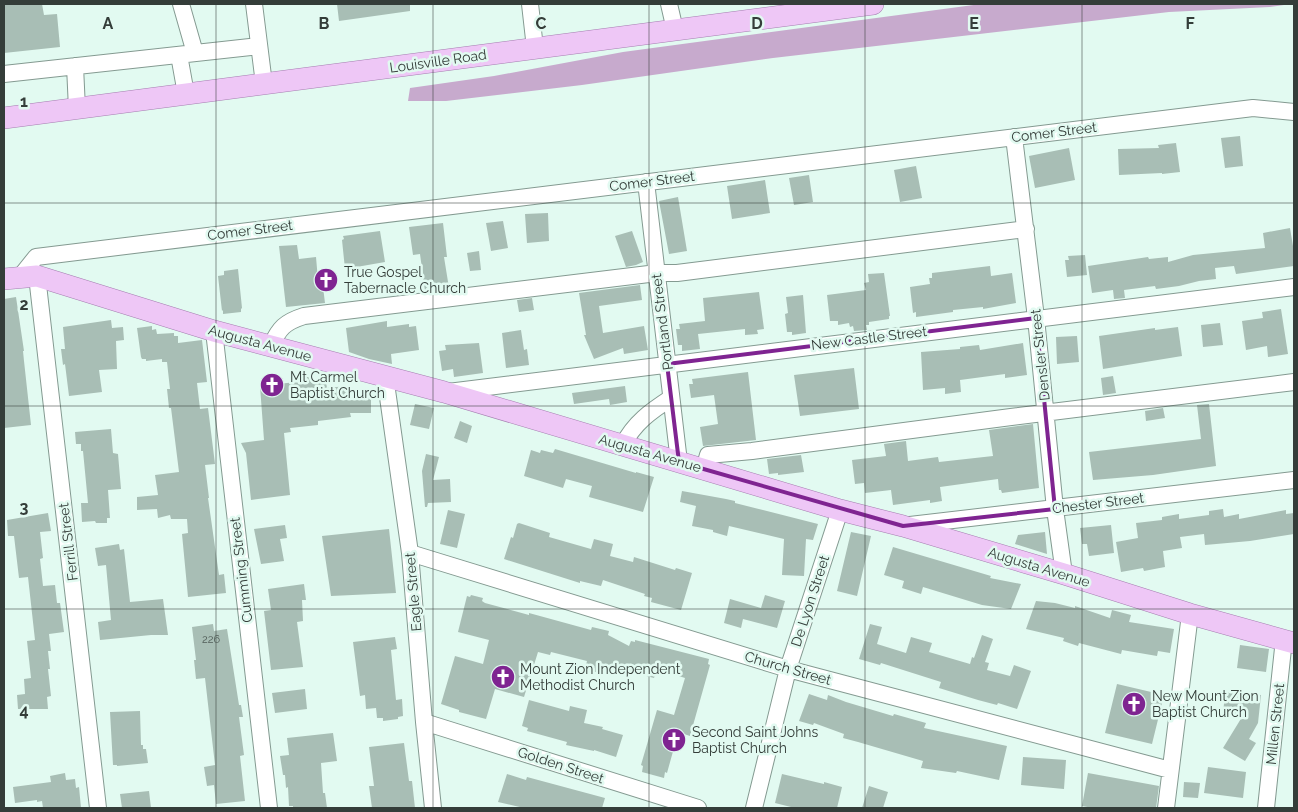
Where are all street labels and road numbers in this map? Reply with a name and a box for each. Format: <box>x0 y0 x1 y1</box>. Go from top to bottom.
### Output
street label: Louisville Road <box>388 46 488 76</box>
street label: Comer Street <box>1010 119 1098 145</box>
street label: Comer Street <box>608 168 696 194</box>
street label: Comer Street <box>206 217 294 243</box>
street label: Portland Street <box>648 272 676 371</box>
street label: Densler Street <box>1027 308 1053 402</box>
street label: Augusta Avenue <box>207 322 313 364</box>
street label: New Castle Street <box>810 323 928 353</box>
street label: Augusta Avenue <box>597 431 703 475</box>
street label: Chester Street <box>1051 489 1145 517</box>
street label: Ferrill Street <box>55 502 81 582</box>
street label: Cumming Street <box>227 516 255 624</box>
street label: Augusta Avenue <box>986 544 1092 590</box>
street label: Eagle Street <box>402 552 424 632</box>
street label: De Lyon Street <box>788 553 832 649</box>
street label: Church Street <box>743 648 833 688</box>
street label: Millen Street <box>1263 682 1287 765</box>
street label: Golden Street <box>516 744 606 787</box>

